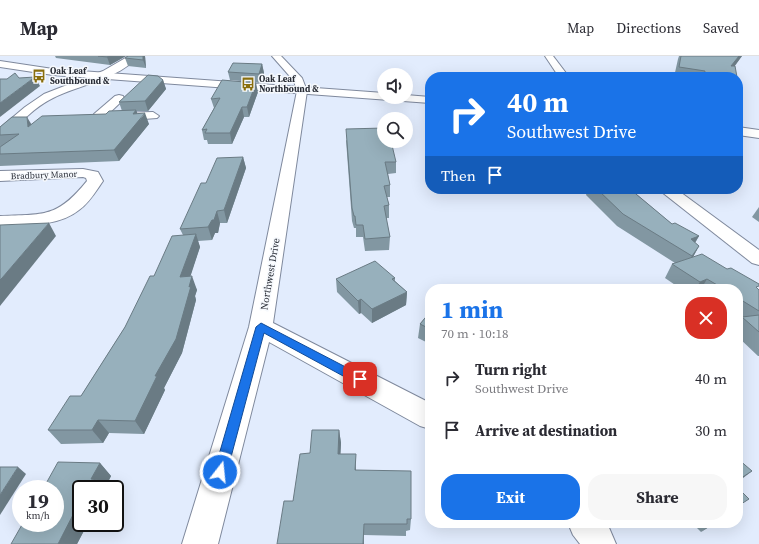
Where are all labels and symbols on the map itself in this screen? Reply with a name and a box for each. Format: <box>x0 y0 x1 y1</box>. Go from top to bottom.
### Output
place label: Oak Leaf Southbound & <box>50 65 110 87</box>
bus stop icon: Oak Leaf Southbound & <box>31 68 47 84</box>
place label: Oak Leaf Northbound & <box>259 73 319 95</box>
bus stop icon: Oak Leaf Northbound & <box>240 76 256 92</box>
street label: Bradbury Manor <box>10 168 78 182</box>
street label: Northwest Drive <box>257 237 283 311</box>
pin <box>343 362 377 396</box>
position arrow <box>199 451 241 493</box>
speed limit sign: 30 <box>72 480 124 532</box>

